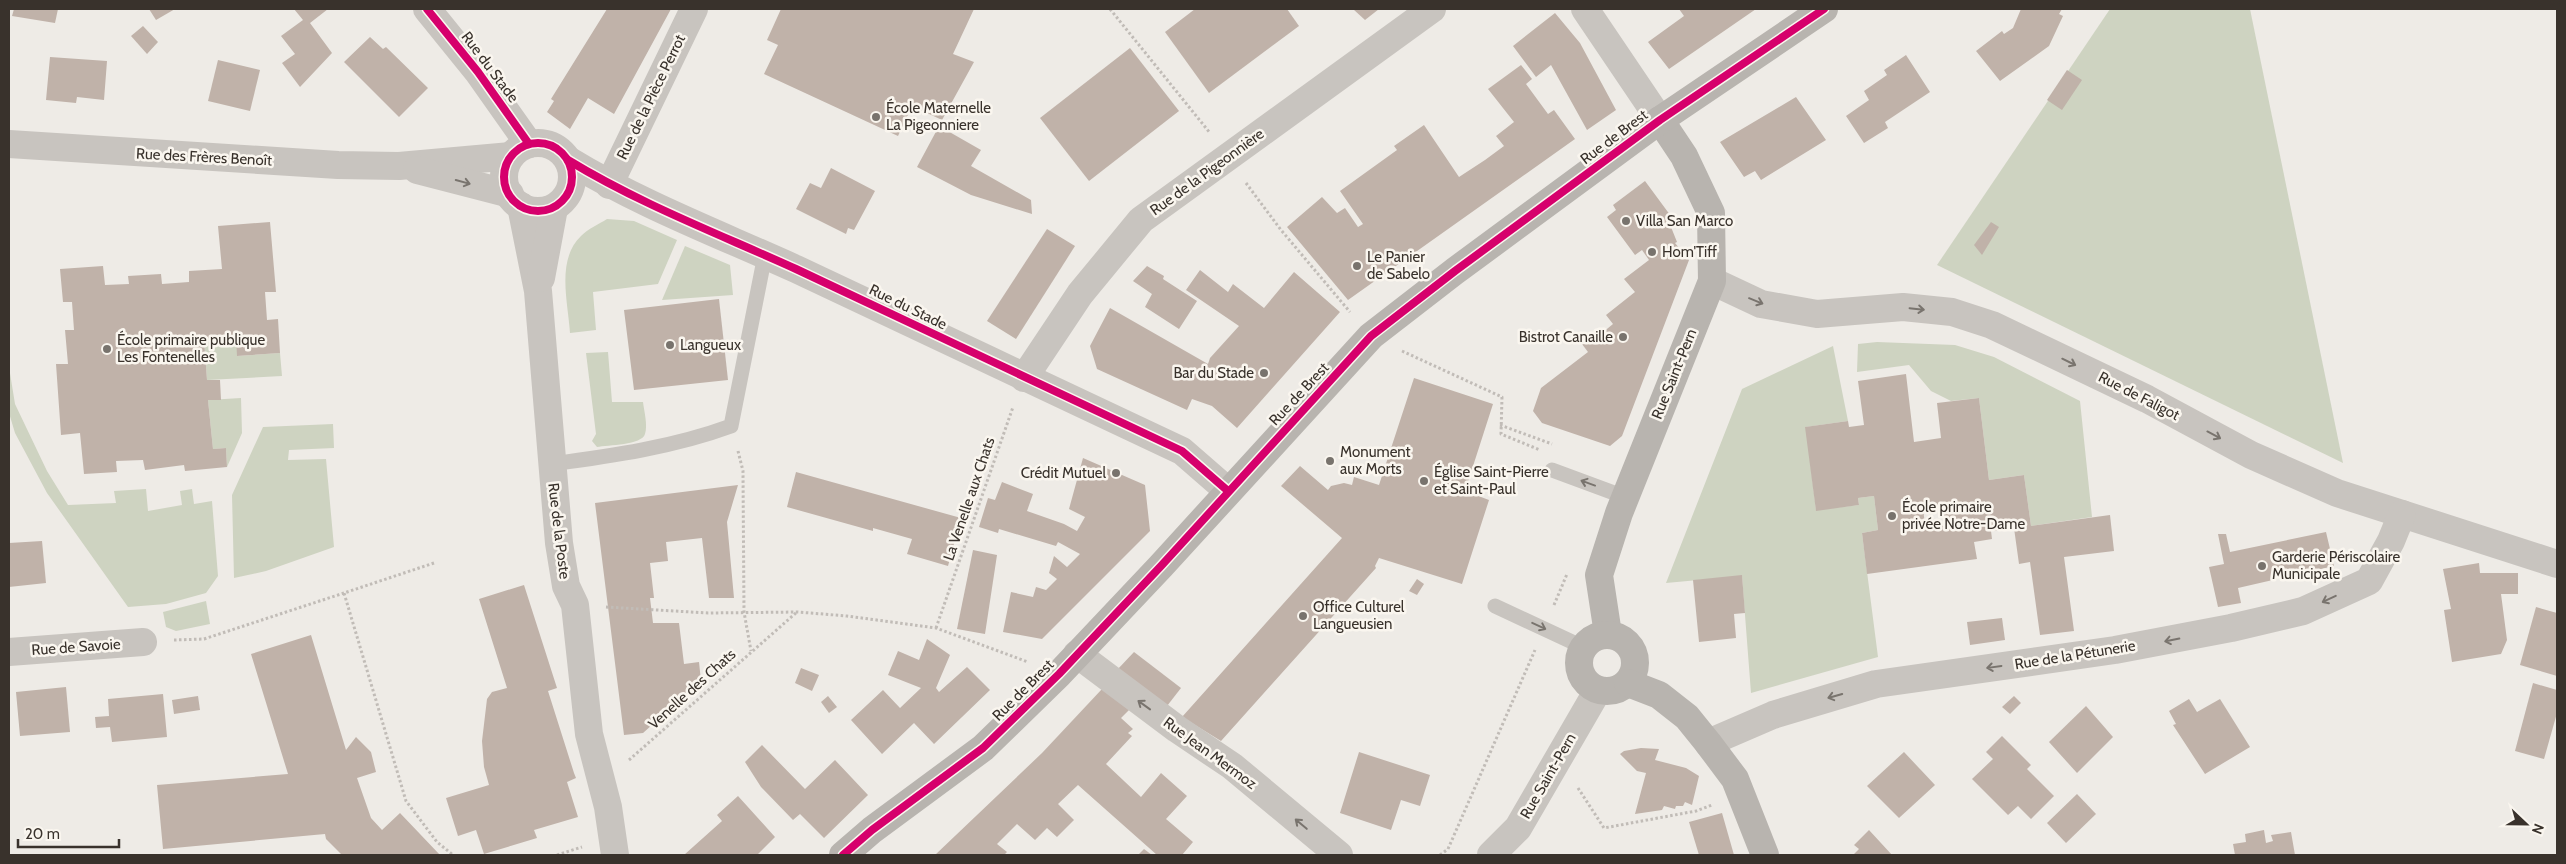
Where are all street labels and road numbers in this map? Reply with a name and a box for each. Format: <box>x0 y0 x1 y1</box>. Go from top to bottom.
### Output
street label: Rue du Stade <box>457 28 523 106</box>
street label: Rue de la Pièce Perrot <box>613 32 689 162</box>
street label: Rue de Brest <box>1577 106 1651 168</box>
street label: Rue de la Pigeonnière <box>1147 125 1268 219</box>
street label: Rue des Frères Benoît <box>136 144 272 170</box>
street label: Rue du Stade <box>866 280 950 334</box>
street label: Rue Saint-Pern <box>1648 326 1700 422</box>
street label: Rue de Brest <box>1265 359 1333 429</box>
street label: Rue de Faligot <box>2095 368 2183 424</box>
street label: La Venelle aux Chats <box>939 435 999 563</box>
street label: Rue de la Poste <box>544 482 574 580</box>
street label: Rue de Savoie <box>31 635 121 659</box>
street label: Rue de la Pétunerie <box>2013 637 2137 673</box>
street label: Venelle des Chats <box>645 645 739 733</box>
street label: Rue de Brest <box>989 656 1057 724</box>
street label: Rue Jean Mermoz <box>1160 713 1260 793</box>
street label: Rue Saint-Pern <box>1516 730 1580 822</box>

